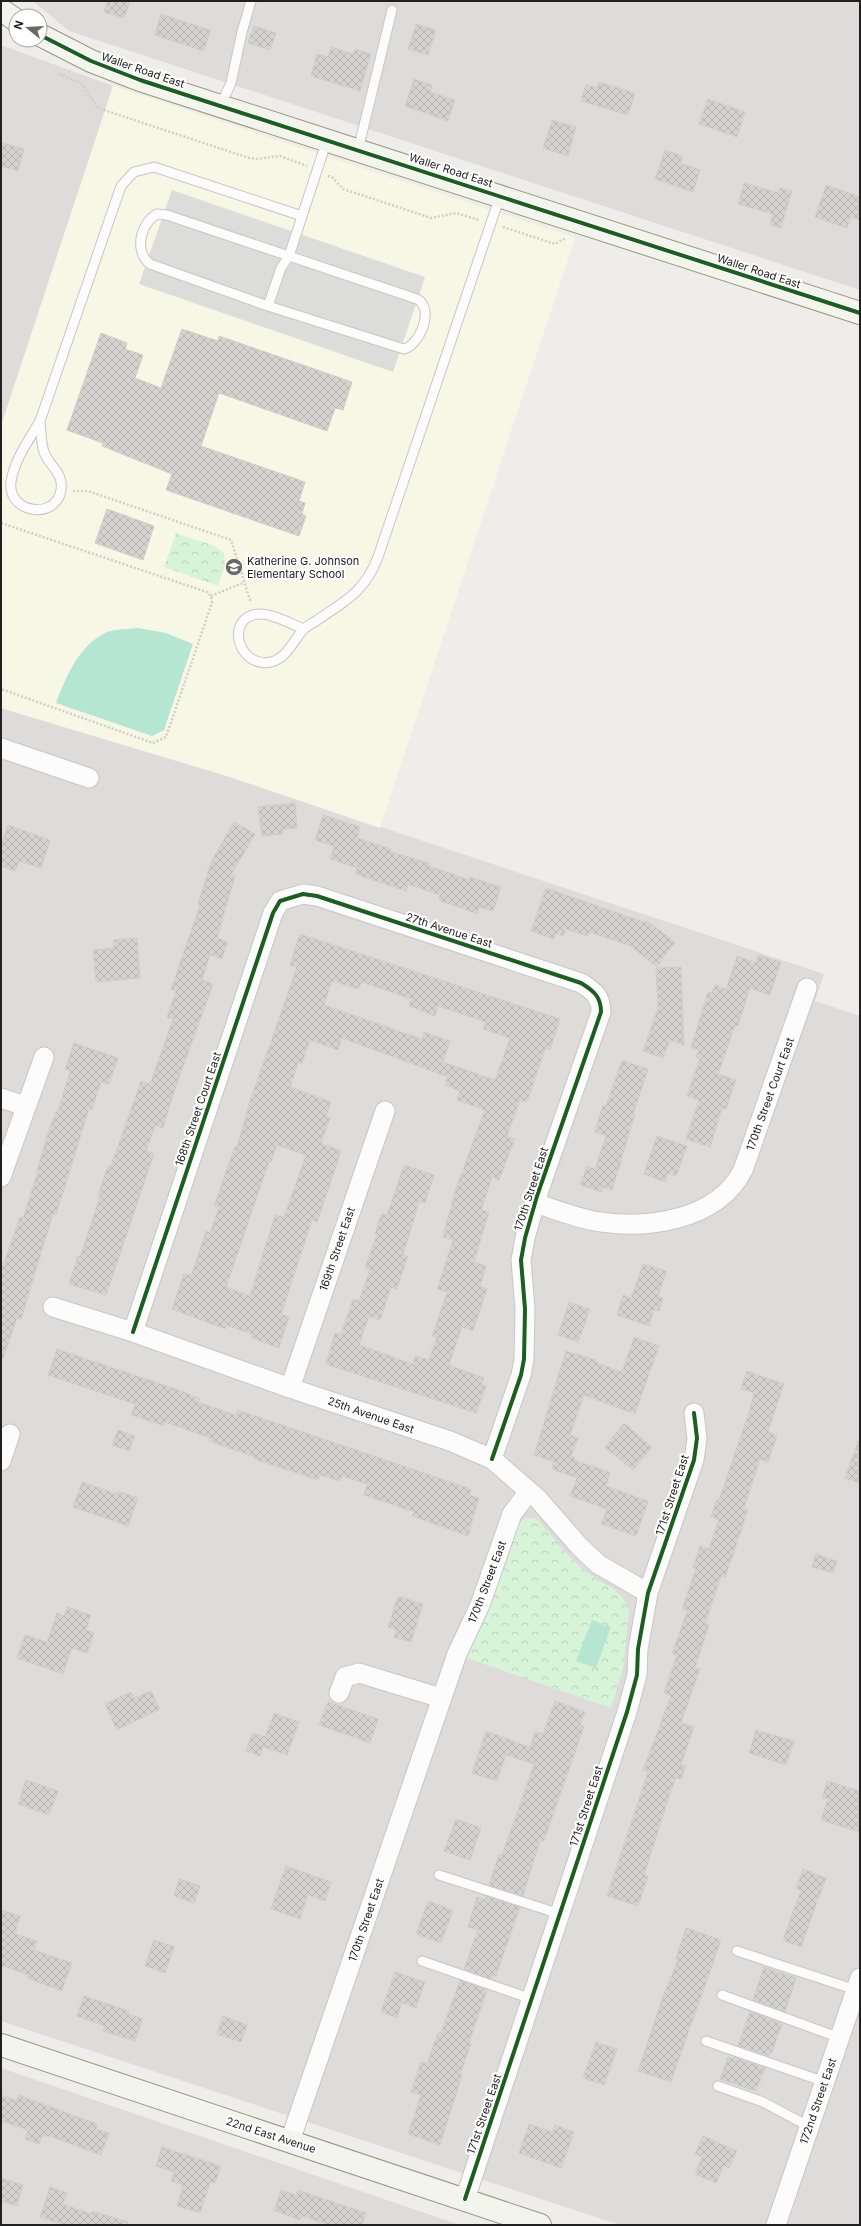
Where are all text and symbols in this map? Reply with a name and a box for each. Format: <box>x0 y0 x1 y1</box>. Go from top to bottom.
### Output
north arrow <box>8 8 48 48</box>
text: N <box>11 19 26 31</box>
street label: Waller Road East <box>99 49 187 91</box>
street label: Waller Road East <box>407 150 495 190</box>
street label: Waller Road East <box>715 251 803 291</box>
place label: Katherine G. Johnson Elementary School <box>247 554 359 581</box>
school or university icon: Katherine G. Johnson Elementary School <box>224 557 244 577</box>
street label: 27th Avenue East <box>404 909 494 951</box>
street label: 170th Street Court East <box>743 1035 797 1152</box>
street label: 168th Street Court East <box>172 1050 224 1168</box>
street label: 170th Street East <box>511 1145 551 1233</box>
street label: 169th Street East <box>316 1205 358 1293</box>
street label: 25th Avenue East <box>326 1394 416 1436</box>
street label: 171st Street East <box>652 1453 692 1537</box>
street label: 170th Street East <box>465 1538 509 1625</box>
street label: 171st Street East <box>566 1764 606 1848</box>
street label: 170th Street East <box>345 1876 387 1963</box>
street label: 172nd Street East <box>797 2056 839 2146</box>
street label: 171st Street East <box>464 2072 504 2156</box>
street label: 22nd East Avenue <box>224 2114 318 2156</box>

